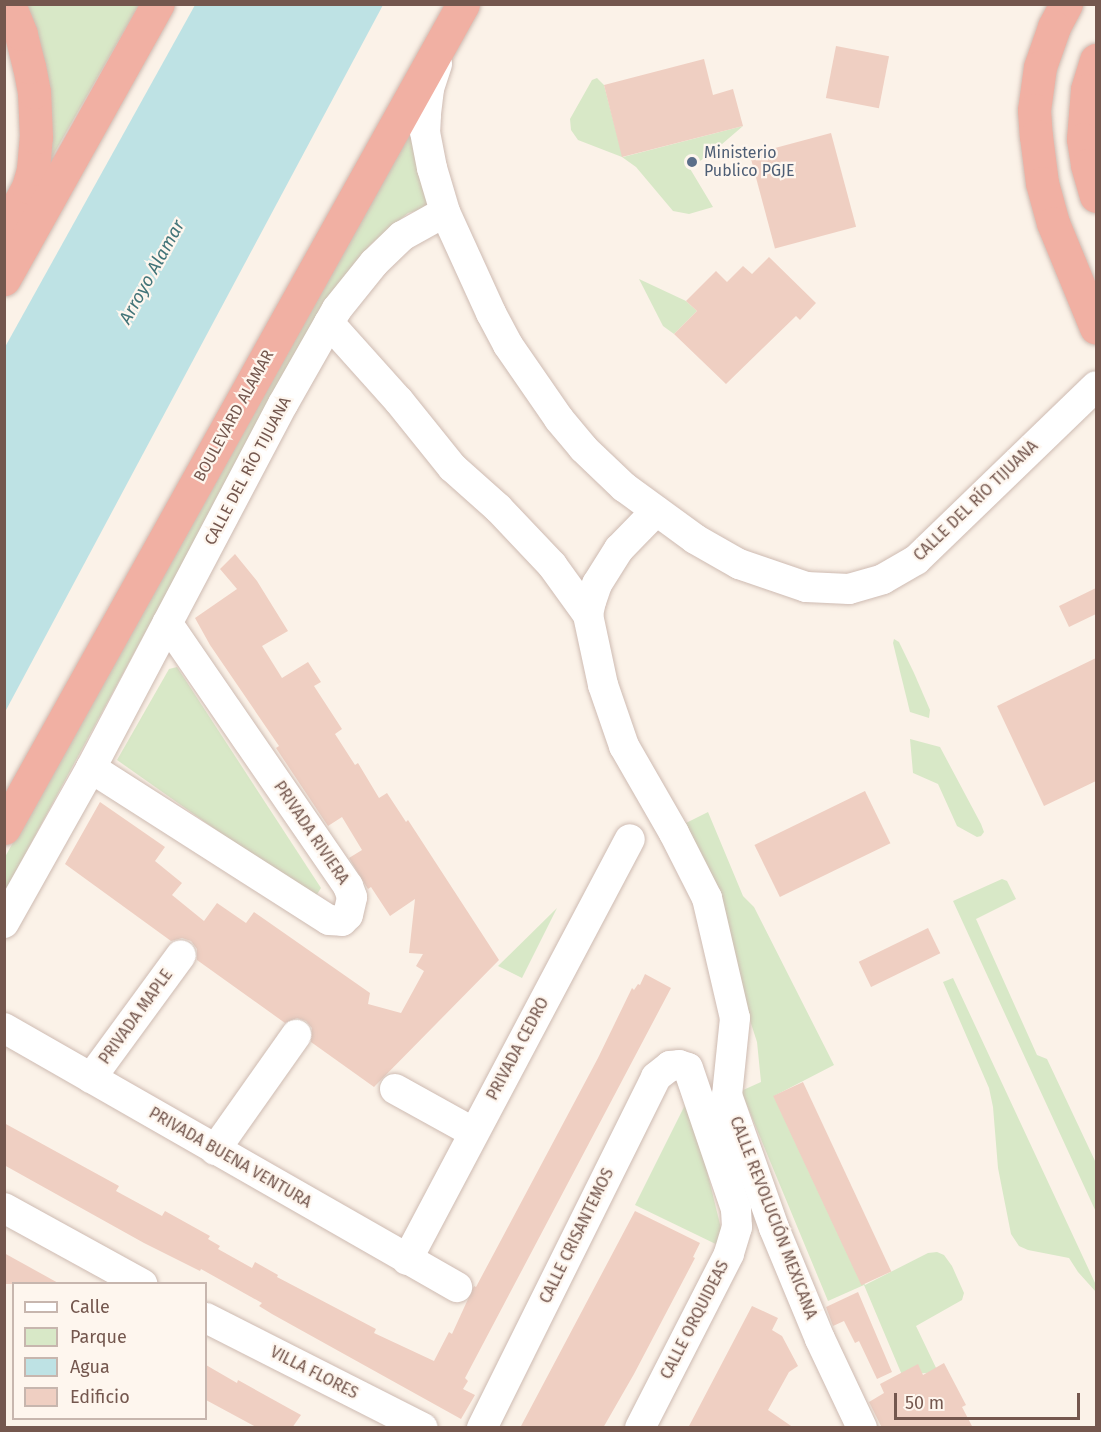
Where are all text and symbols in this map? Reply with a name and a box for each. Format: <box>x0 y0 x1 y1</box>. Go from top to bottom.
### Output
place label: Ministerio Publico PGJE <box>704 143 795 181</box>
marker: Ministerio Publico PGJE <box>685 155 699 169</box>
water label: Arroyo Alamar <box>115 216 189 328</box>
street label: BOULEVARD ALAMAR <box>190 347 278 485</box>
street label: CALLE DEL RÍO TIJUANA <box>201 394 295 548</box>
street label: CALLE DEL RÍO TIJUANA <box>910 437 1042 565</box>
street label: PRIVADA RIVIERA <box>269 778 353 888</box>
street label: PRIVADA MAPLE <box>95 966 177 1068</box>
street label: PRIVADA CEDRO <box>483 994 553 1104</box>
street label: PRIVADA BUENA VENTURA <box>145 1104 315 1212</box>
street label: CALLE REVOLUCIÓN MEXICANA <box>725 1114 821 1322</box>
street label: CALLE CRISANTEMOS <box>536 1165 618 1307</box>
street label: CALLE ORQUIDEAS <box>657 1257 733 1383</box>
legend <box>12 1282 207 1420</box>
text: Calle <box>70 1296 110 1318</box>
text: Parque <box>70 1326 127 1348</box>
street label: VILLA FLORES <box>267 1343 361 1403</box>
text: Agua <box>70 1356 110 1378</box>
scale bar <box>897 1381 1083 1419</box>
text: Edificio <box>70 1386 130 1408</box>
text: 50 m <box>905 1392 944 1414</box>

